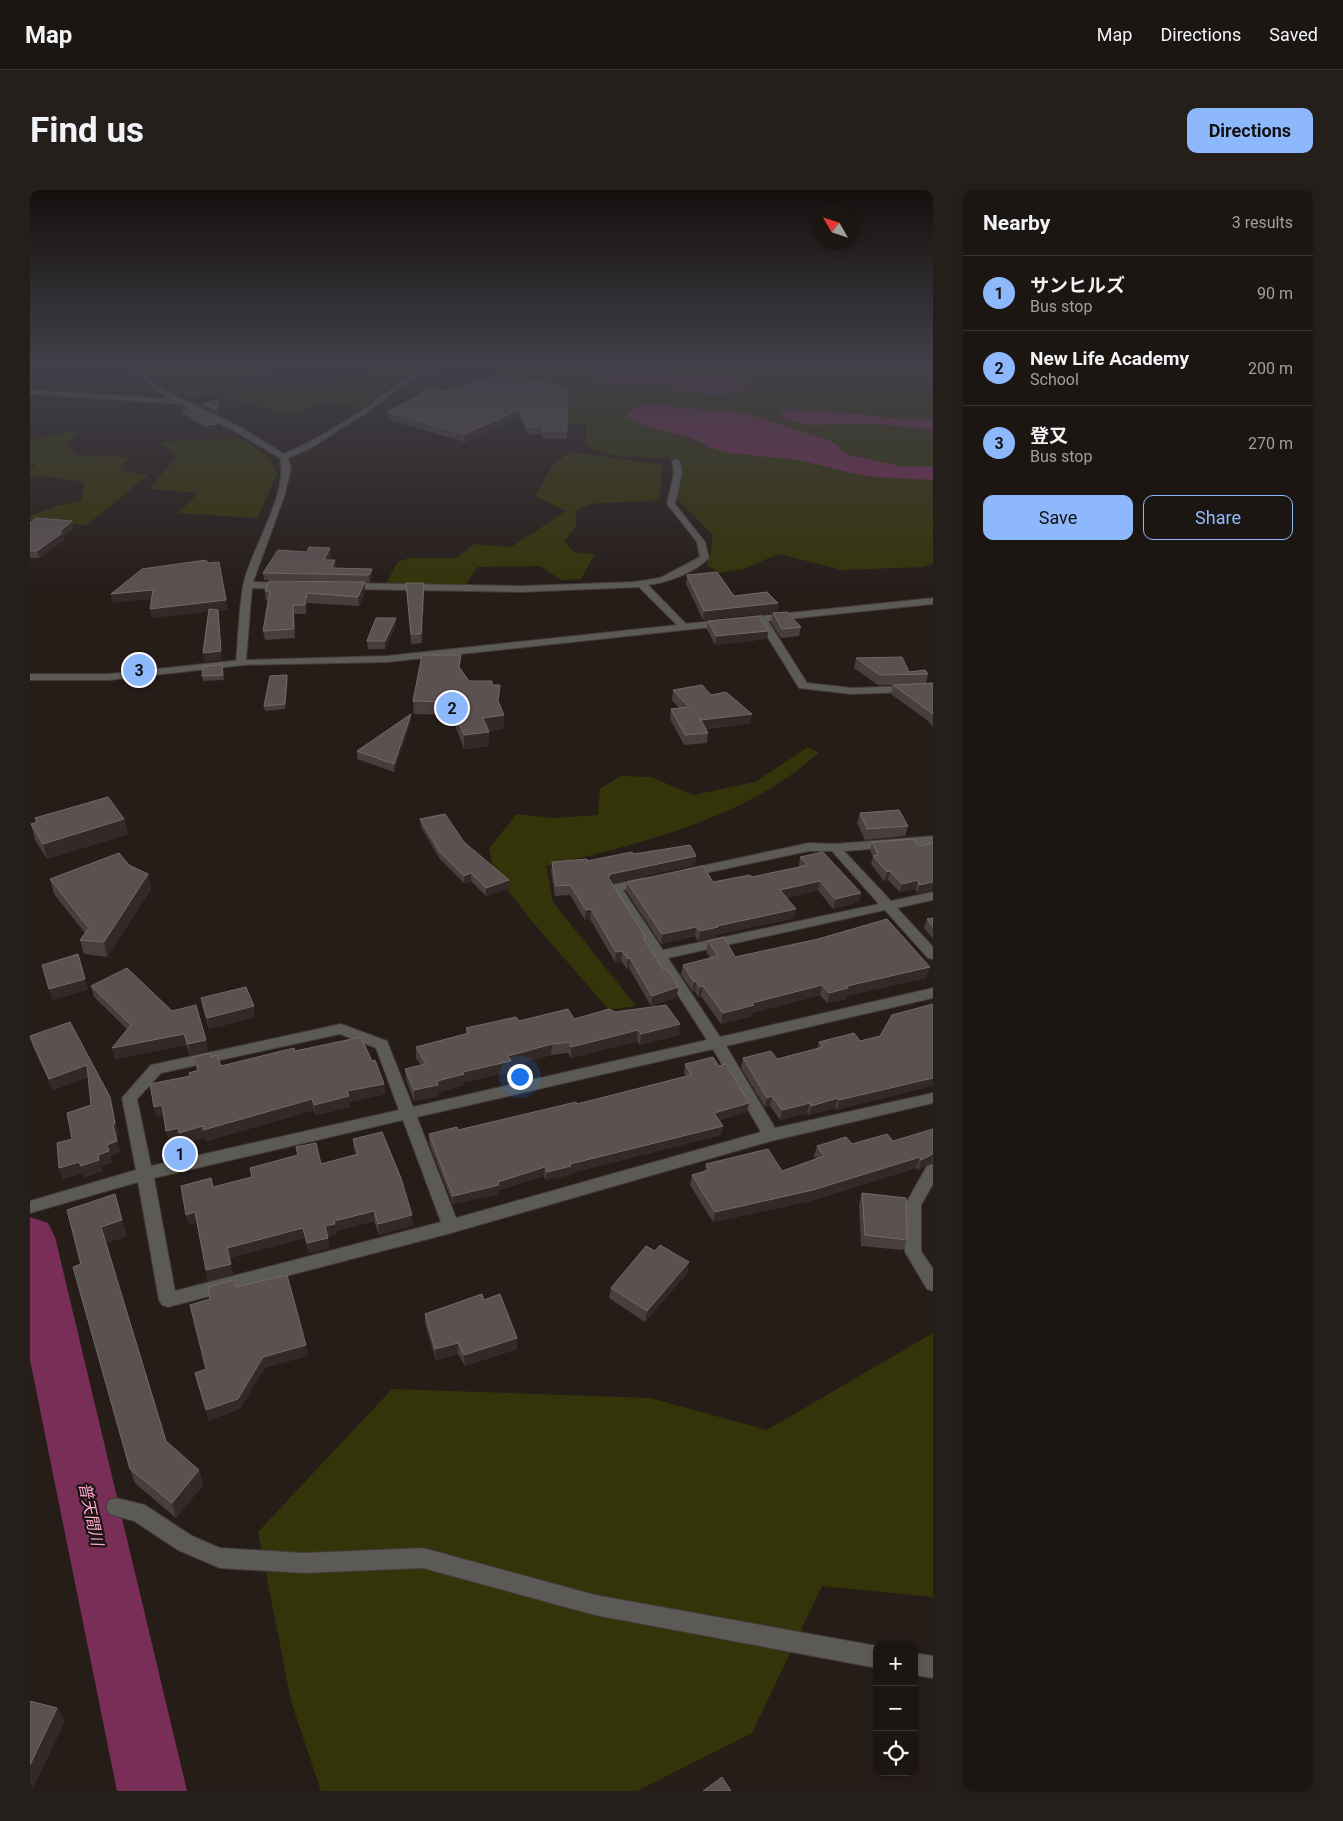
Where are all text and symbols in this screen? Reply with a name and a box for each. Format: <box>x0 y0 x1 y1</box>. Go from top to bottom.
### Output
text: Map <box>25 21 72 49</box>
text: Map <box>1097 24 1132 45</box>
text: Directions <box>1160 24 1241 45</box>
text: Saved <box>1269 24 1318 45</box>
button: Directions <box>1187 108 1313 153</box>
text: Find us <box>30 110 144 151</box>
north arrow <box>813 205 858 250</box>
text: Nearby <box>983 211 1050 235</box>
text: 3 results <box>1232 213 1293 232</box>
text: サンヒルズ <box>1030 274 1125 297</box>
text: 1 <box>994 284 1004 303</box>
text: 90 m <box>1257 284 1293 303</box>
text: Bus stop <box>1030 297 1092 316</box>
text: New Life Academy <box>1030 347 1189 370</box>
text: 2 <box>994 359 1004 378</box>
text: 200 m <box>1248 359 1293 378</box>
text: School <box>1030 370 1079 389</box>
text: 登又 <box>1030 424 1068 447</box>
text: 3 <box>994 434 1004 453</box>
text: 270 m <box>1248 434 1293 453</box>
text: Bus stop <box>1030 447 1092 466</box>
button: Save <box>983 495 1133 540</box>
button: Share <box>1143 495 1293 540</box>
pin: 3 <box>123 651 155 689</box>
pin: 2 <box>436 689 468 727</box>
your location <box>507 1064 533 1090</box>
pin: 1 <box>164 1135 196 1173</box>
water label: 普天間川 <box>75 1481 107 1549</box>
map controls <box>873 1641 918 1776</box>
button: + <box>873 1641 918 1686</box>
button: − <box>873 1686 918 1731</box>
button: locate <box>873 1731 918 1776</box>

